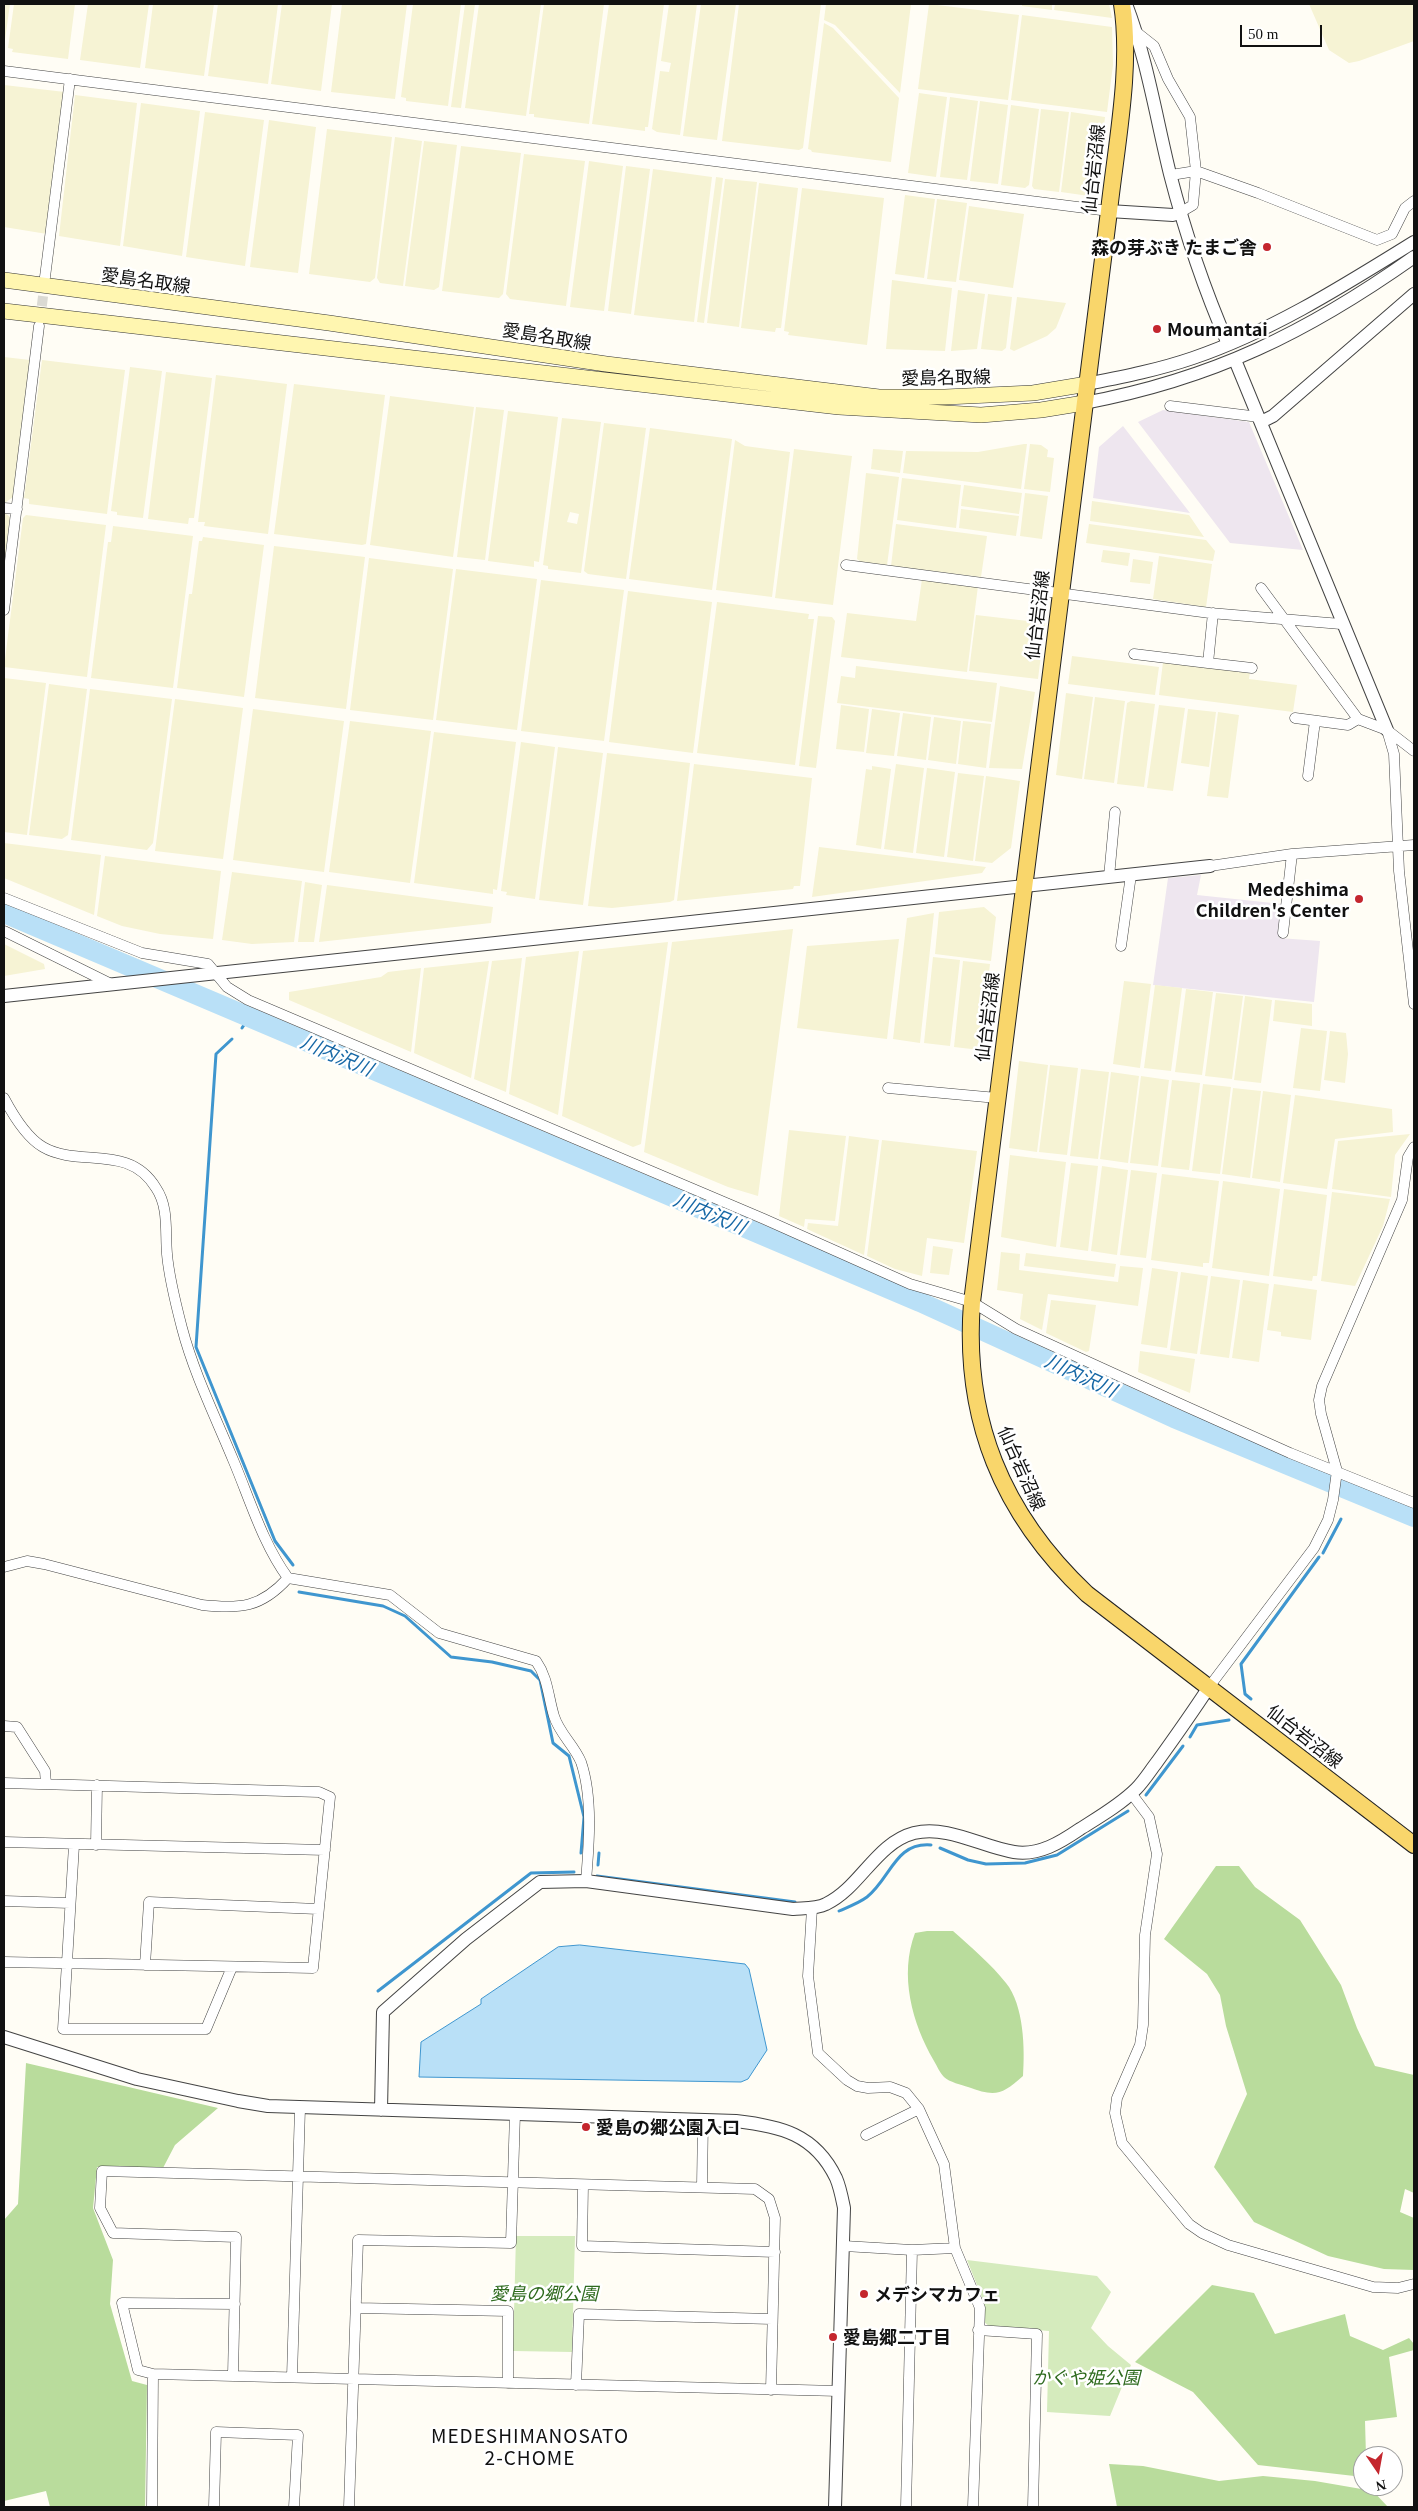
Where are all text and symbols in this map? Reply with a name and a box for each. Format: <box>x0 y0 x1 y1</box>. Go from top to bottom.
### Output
scale bar <box>1243 15 1326 47</box>
text: 50 m <box>1248 26 1278 42</box>
street label: 仙台岩沼線 <box>1078 123 1108 215</box>
place label: 森の芽ぶき たまご舎 <box>1091 236 1257 258</box>
marker: 森の芽ぶき たまご舎 <box>1261 241 1273 253</box>
street label: 愛島名取線 <box>100 263 192 297</box>
street label: 愛島名取線 <box>501 318 593 354</box>
place label: Moumantai <box>1167 318 1268 340</box>
marker: Moumantai <box>1151 323 1163 335</box>
street label: 愛島名取線 <box>901 365 991 389</box>
street label: 仙台岩沼線 <box>1021 569 1053 661</box>
place label: Medeshima Children's Center <box>1196 878 1349 921</box>
marker: Medeshima Children's Center <box>1353 893 1365 905</box>
street label: 仙台岩沼線 <box>971 971 1003 1063</box>
water label: 川内沢川 <box>298 1030 376 1080</box>
water label: 川内沢川 <box>671 1188 749 1238</box>
water label: 川内沢川 <box>1042 1349 1120 1401</box>
street label: 仙台岩沼線 <box>994 1422 1050 1514</box>
street label: 仙台岩沼線 <box>1263 1700 1347 1772</box>
place label: 愛島の郷公園入口 <box>596 2116 740 2138</box>
marker: 愛島の郷公園入口 <box>580 2121 592 2133</box>
park label: 愛島の郷公園 <box>490 2282 598 2304</box>
place label: メデシマカフェ <box>874 2283 1000 2305</box>
marker: メデシマカフェ <box>858 2288 870 2300</box>
place label: 愛島郷二丁目 <box>843 2326 951 2348</box>
marker: 愛島郷二丁目 <box>827 2331 839 2343</box>
park label: かぐや姫公園 <box>1032 2366 1140 2388</box>
district label: MEDESHIMANOSATO 2-CHOME <box>429 2425 631 2469</box>
north arrow <box>1353 2446 1403 2496</box>
text: N <box>1375 2477 1388 2494</box>

